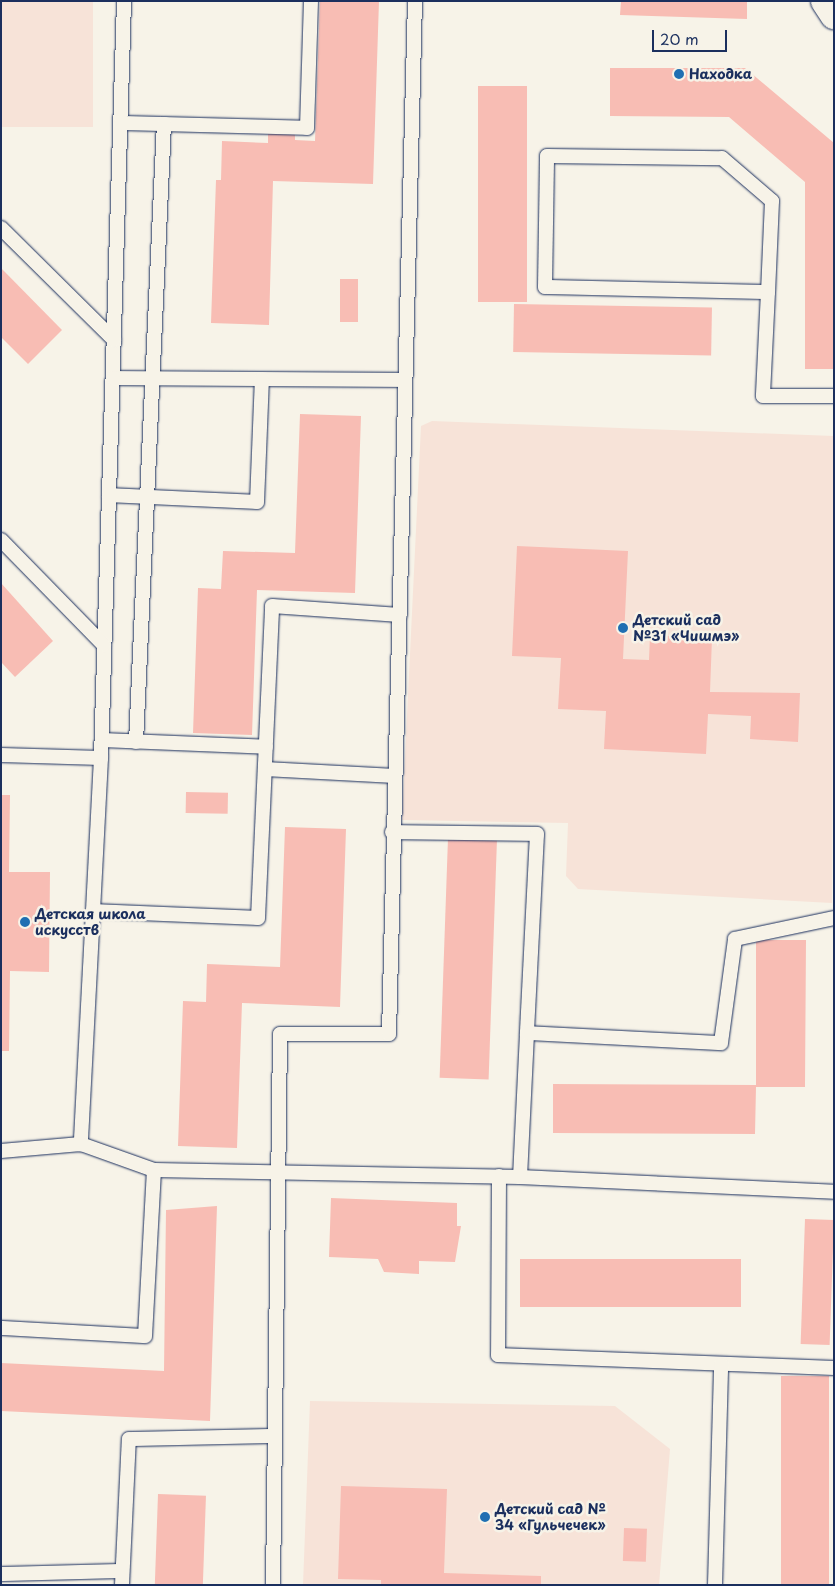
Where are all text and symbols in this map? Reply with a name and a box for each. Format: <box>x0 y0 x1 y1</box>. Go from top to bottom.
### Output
scale bar <box>655 20 730 52</box>
text: 20 m <box>660 27 699 50</box>
place label: Находка <box>689 66 752 82</box>
marker: Находка <box>673 68 685 80</box>
place label: Детский сад №31 «Чишмэ» <box>633 612 739 644</box>
marker: Детский сад №31 «Чишмэ» <box>617 622 629 634</box>
place label: Детская школа искусств <box>35 906 146 939</box>
marker: Детская школа искусств <box>19 916 31 928</box>
place label: Детский сад № 34 «Гульчечек» <box>495 1501 606 1534</box>
marker: Детский сад № 34 «Гульчечек» <box>479 1511 491 1523</box>

